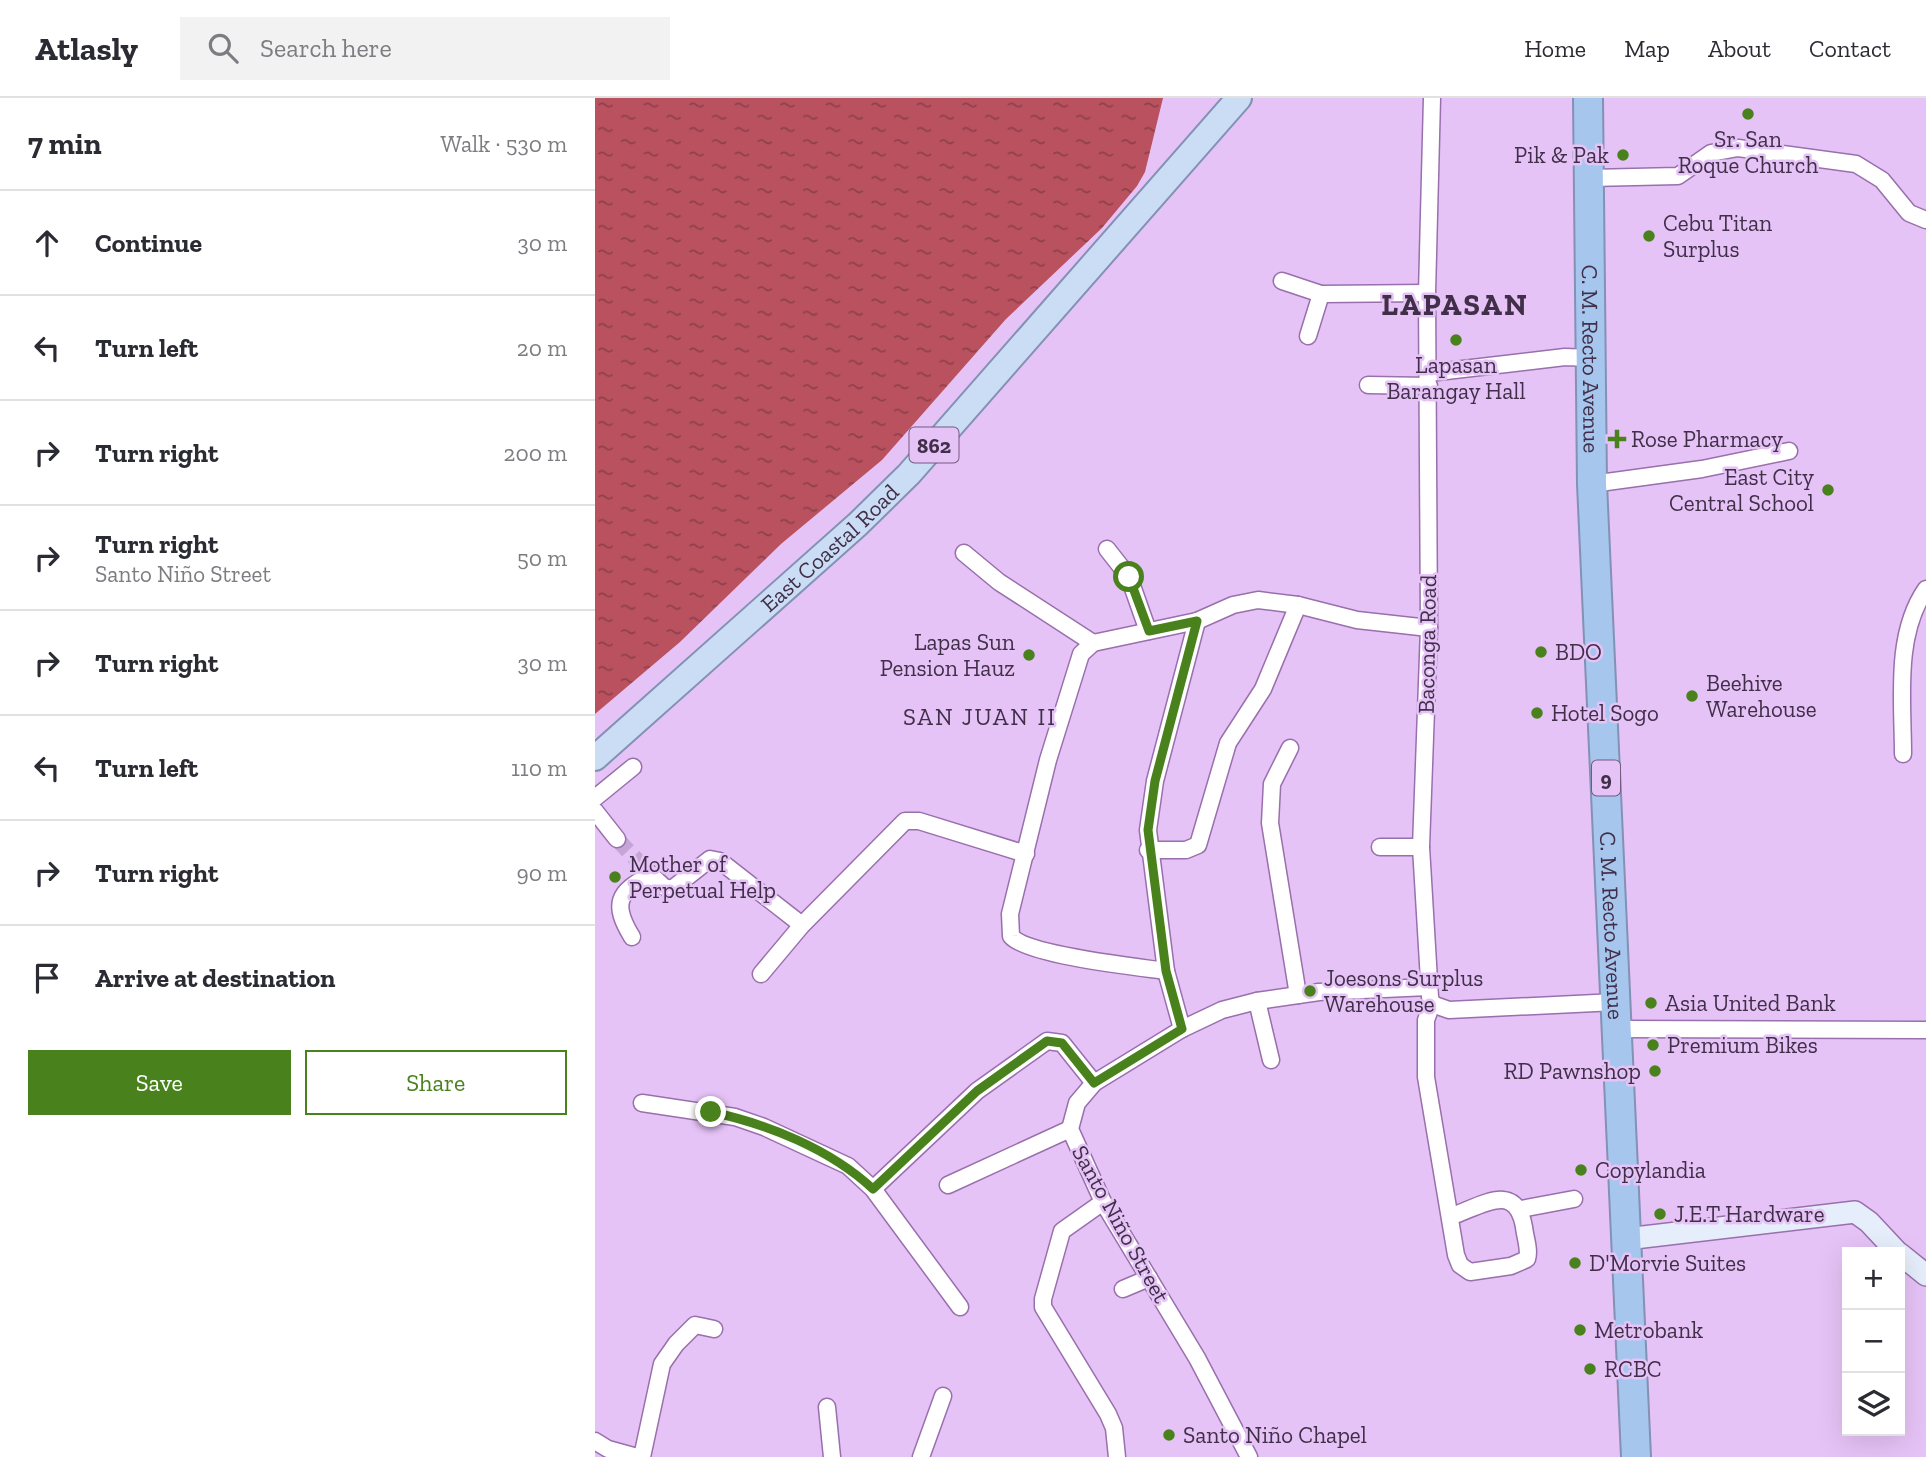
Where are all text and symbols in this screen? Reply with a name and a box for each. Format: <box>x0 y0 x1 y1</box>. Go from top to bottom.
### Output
search box <box>180 17 670 80</box>
text: Atlasly <box>35 29 138 68</box>
icon: search <box>204 29 242 67</box>
text: Search here <box>260 32 392 64</box>
text: Home <box>1524 34 1586 63</box>
text: Map <box>1624 34 1670 63</box>
text: About <box>1708 34 1771 63</box>
text: Contact <box>1809 34 1891 63</box>
marker: Sr. San Roque Church <box>1740 106 1756 122</box>
place label: Sr. San Roque Church <box>1678 125 1818 179</box>
text: 7 min <box>28 126 102 162</box>
text: Walk · 530 m <box>441 130 567 158</box>
place label: Pik & Pak <box>1514 141 1609 169</box>
marker: Pik & Pak <box>1615 147 1631 163</box>
place label: Cebu Titan Surplus <box>1663 209 1772 263</box>
icon: ahead <box>28 224 66 262</box>
text: Continue <box>95 227 202 259</box>
marker: Cebu Titan Surplus <box>1641 228 1657 244</box>
text: 30 m <box>517 229 567 257</box>
street label: C. M. Recto Avenue <box>1576 265 1606 453</box>
district label: LAPASAN <box>1381 287 1529 323</box>
icon: left <box>28 329 66 367</box>
text: Turn left <box>95 332 198 364</box>
marker: Lapasan Barangay Hall <box>1448 332 1464 348</box>
text: 20 m <box>517 334 567 362</box>
place label: Lapasan Barangay Hall <box>1386 351 1526 405</box>
place label: Rose Pharmacy <box>1631 425 1783 453</box>
road number: 862 <box>909 428 959 462</box>
marker: Rose Pharmacy <box>1609 431 1625 447</box>
icon: right <box>28 434 66 472</box>
text: Turn right <box>95 437 218 469</box>
text: 200 m <box>504 439 567 467</box>
place label: East City Central School <box>1669 463 1814 517</box>
street label: East Coastal Road <box>755 478 905 618</box>
marker: East City Central School <box>1820 482 1836 498</box>
text: Turn right <box>95 528 218 560</box>
icon: right <box>28 539 66 577</box>
text: 50 m <box>517 544 567 572</box>
text: Santo Niño Street <box>95 560 271 588</box>
route start <box>1113 561 1144 592</box>
street label: Baconga Road <box>1412 574 1442 714</box>
place label: Lapas Sun Pension Hauz <box>880 628 1015 682</box>
place label: BDO <box>1555 638 1602 666</box>
icon: right <box>28 644 66 682</box>
marker: BDO <box>1533 644 1549 660</box>
text: Turn right <box>95 647 218 679</box>
marker: Lapas Sun Pension Hauz <box>1021 647 1037 663</box>
text: 30 m <box>517 649 567 677</box>
place label: Beehive Warehouse <box>1706 669 1817 723</box>
marker: Beehive Warehouse <box>1684 688 1700 704</box>
place label: Hotel Sogo <box>1551 699 1659 727</box>
district label: SAN JUAN II <box>903 702 1057 731</box>
marker: Hotel Sogo <box>1529 705 1545 721</box>
icon: left <box>28 749 66 787</box>
text: Turn left <box>95 752 198 784</box>
text: 110 m <box>511 754 567 782</box>
road number: 9 <box>1592 760 1620 796</box>
street label: C. M. Recto Avenue <box>1594 831 1630 1020</box>
place label: Mother of Perpetual Help <box>629 850 776 904</box>
icon: right <box>28 854 66 892</box>
text: Turn right <box>95 857 218 889</box>
text: 90 m <box>516 859 567 887</box>
marker: Mother of Perpetual Help <box>607 869 623 885</box>
icon: arrive <box>28 959 66 997</box>
text: Arrive at destination <box>95 962 335 994</box>
place label: Joesons Surplus Warehouse <box>1324 964 1483 1018</box>
marker: Joesons Surplus Warehouse <box>1302 983 1318 999</box>
place label: Asia United Bank <box>1665 989 1836 1017</box>
marker: Asia United Bank <box>1643 995 1659 1011</box>
place label: Premium Bikes <box>1667 1031 1818 1059</box>
marker: Premium Bikes <box>1645 1037 1661 1053</box>
button: Save <box>28 1050 291 1115</box>
button: Share <box>305 1050 567 1115</box>
place label: RD Pawnshop <box>1503 1057 1641 1085</box>
marker: RD Pawnshop <box>1647 1063 1663 1079</box>
route end <box>695 1096 726 1127</box>
street label: Santo Niño Street <box>1066 1140 1176 1308</box>
place label: Copylandia <box>1595 1156 1706 1184</box>
marker: Copylandia <box>1573 1162 1589 1178</box>
place label: J.E.T Hardware <box>1674 1200 1825 1228</box>
marker: J.E.T Hardware <box>1652 1206 1668 1222</box>
map controls <box>1842 1247 1905 1436</box>
button: + <box>1842 1247 1905 1310</box>
place label: D'Morvie Suites <box>1589 1249 1746 1277</box>
marker: D'Morvie Suites <box>1567 1255 1583 1271</box>
button: − <box>1842 1310 1905 1373</box>
place label: Metrobank <box>1594 1316 1703 1344</box>
marker: Metrobank <box>1572 1322 1588 1338</box>
place label: RCBC <box>1604 1355 1662 1383</box>
marker: RCBC <box>1582 1361 1598 1377</box>
button: layers <box>1842 1373 1905 1436</box>
place label: Santo Niño Chapel <box>1183 1421 1367 1449</box>
marker: Santo Niño Chapel <box>1161 1427 1177 1443</box>

